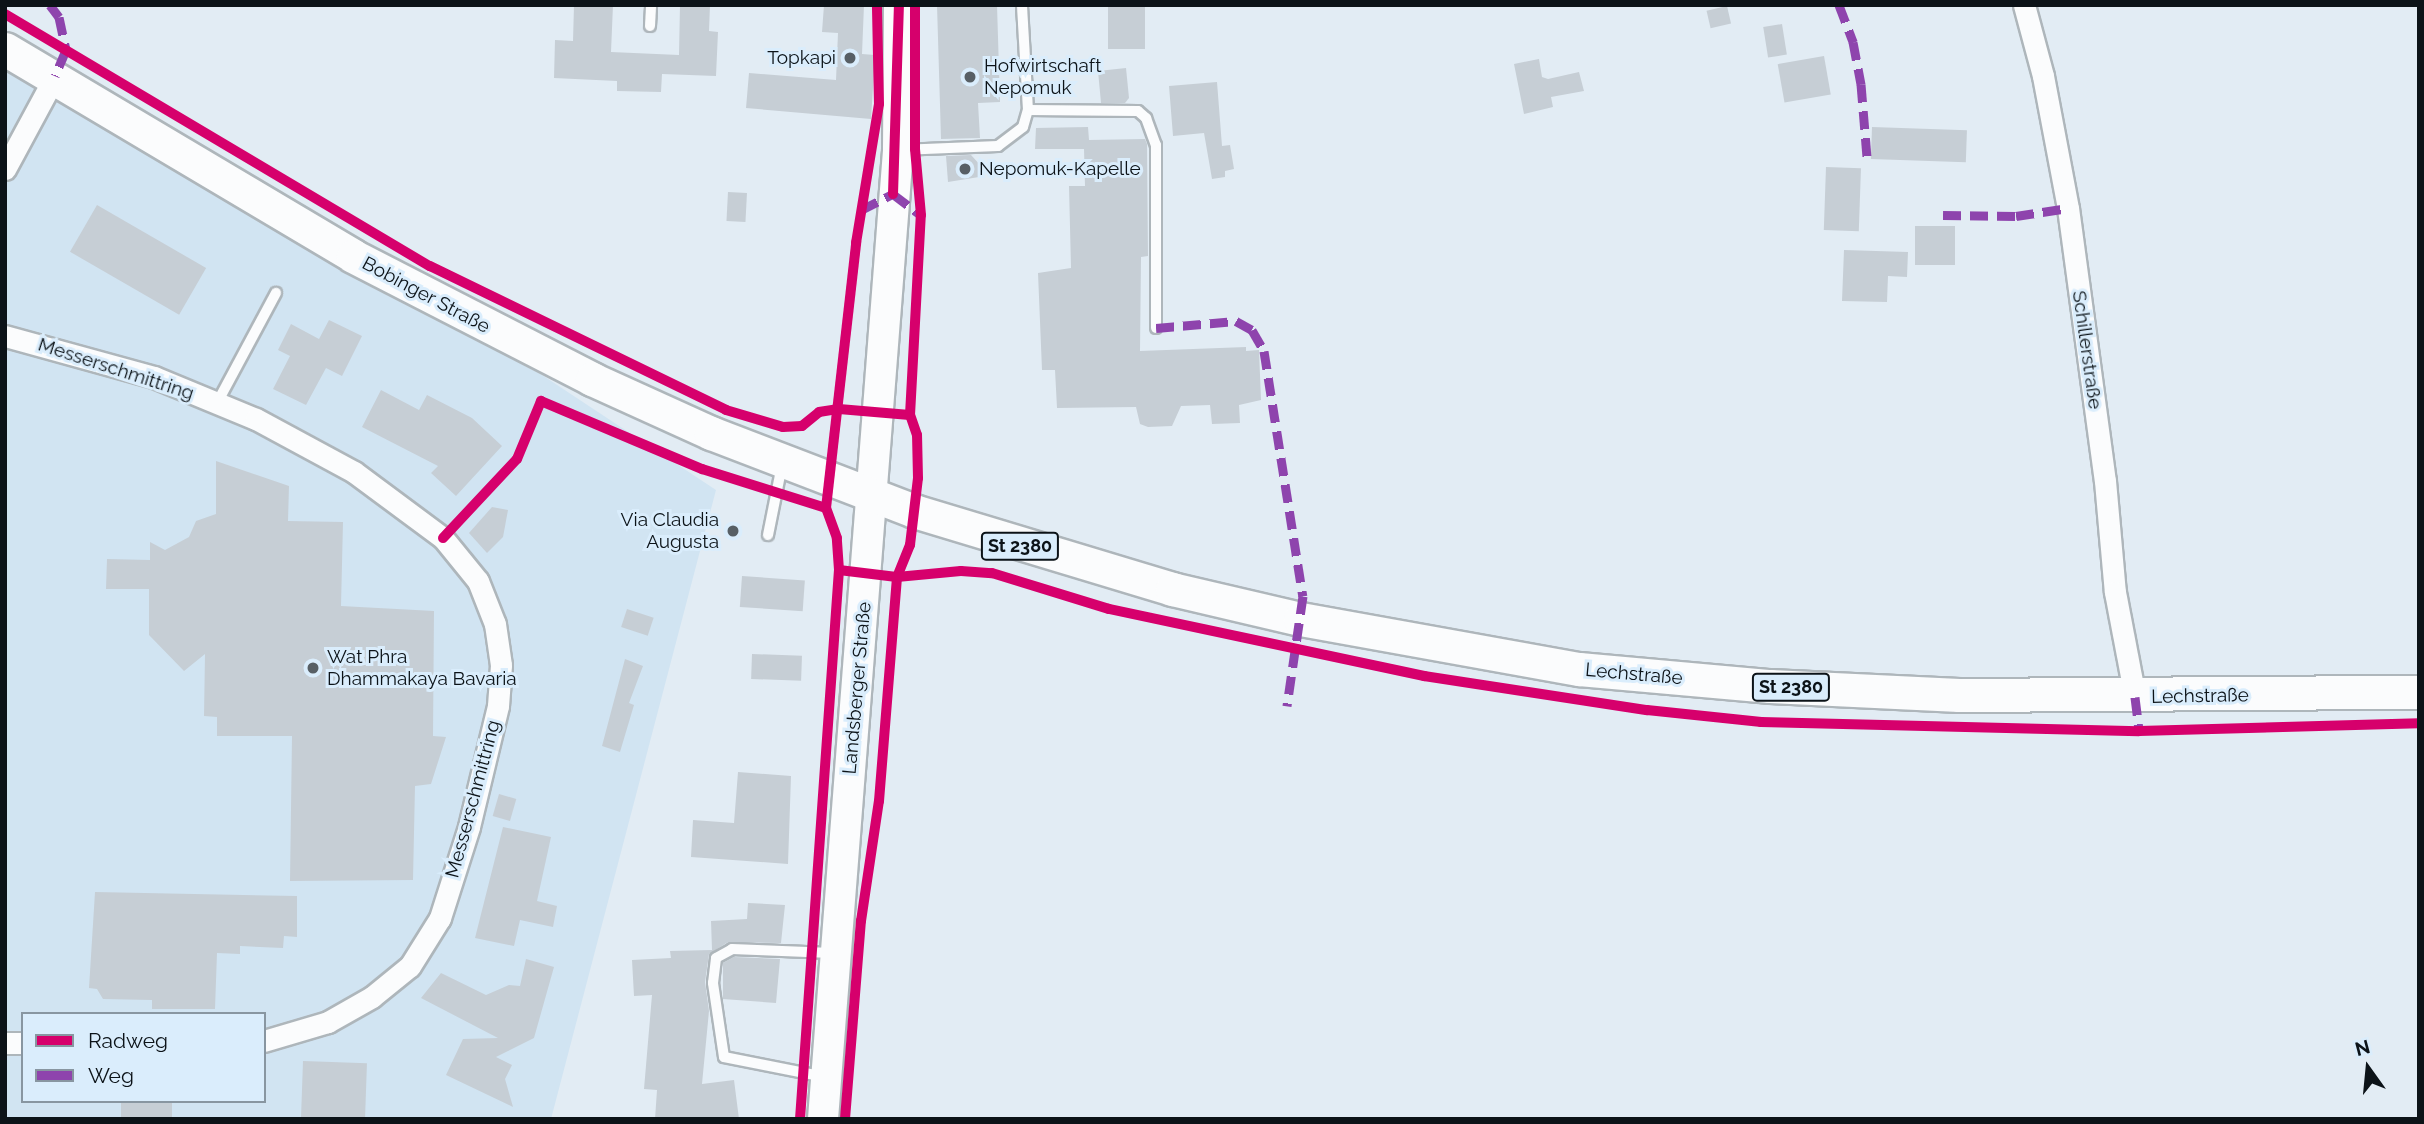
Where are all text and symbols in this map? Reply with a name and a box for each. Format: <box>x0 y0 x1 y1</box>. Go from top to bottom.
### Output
place label: Topkapi <box>767 47 836 69</box>
marker: Topkapi <box>842 50 858 66</box>
place label: Hofwirtschaft Nepomuk <box>984 55 1101 99</box>
marker: Hofwirtschaft Nepomuk <box>962 69 978 85</box>
place label: Nepomuk-Kapelle <box>979 158 1141 180</box>
marker: Nepomuk-Kapelle <box>957 161 973 177</box>
street label: Bobinger Straße <box>358 252 494 338</box>
street label: Schillerstraße <box>2067 289 2107 411</box>
street label: Messerschmittring <box>35 333 197 405</box>
place label: Via Claudia Augusta <box>621 509 719 553</box>
marker: Via Claudia Augusta <box>725 523 741 539</box>
road number: St 2380 <box>980 532 1060 560</box>
street label: Landsberger Straße <box>838 601 876 775</box>
place label: Wat Phra Dhammakaya Bavaria <box>327 646 517 690</box>
street label: Lechstraße <box>1584 658 1684 690</box>
marker: Wat Phra Dhammakaya Bavaria <box>305 660 321 676</box>
road number: St 2380 <box>1751 672 1831 702</box>
street label: Lechstraße <box>2151 684 2249 708</box>
street label: Messerschmittring <box>441 718 505 880</box>
legend <box>21 1012 266 1103</box>
text: Radweg <box>88 1028 168 1053</box>
north arrow <box>2333 1033 2403 1103</box>
text: N <box>2353 1035 2372 1060</box>
text: Weg <box>88 1063 134 1088</box>

